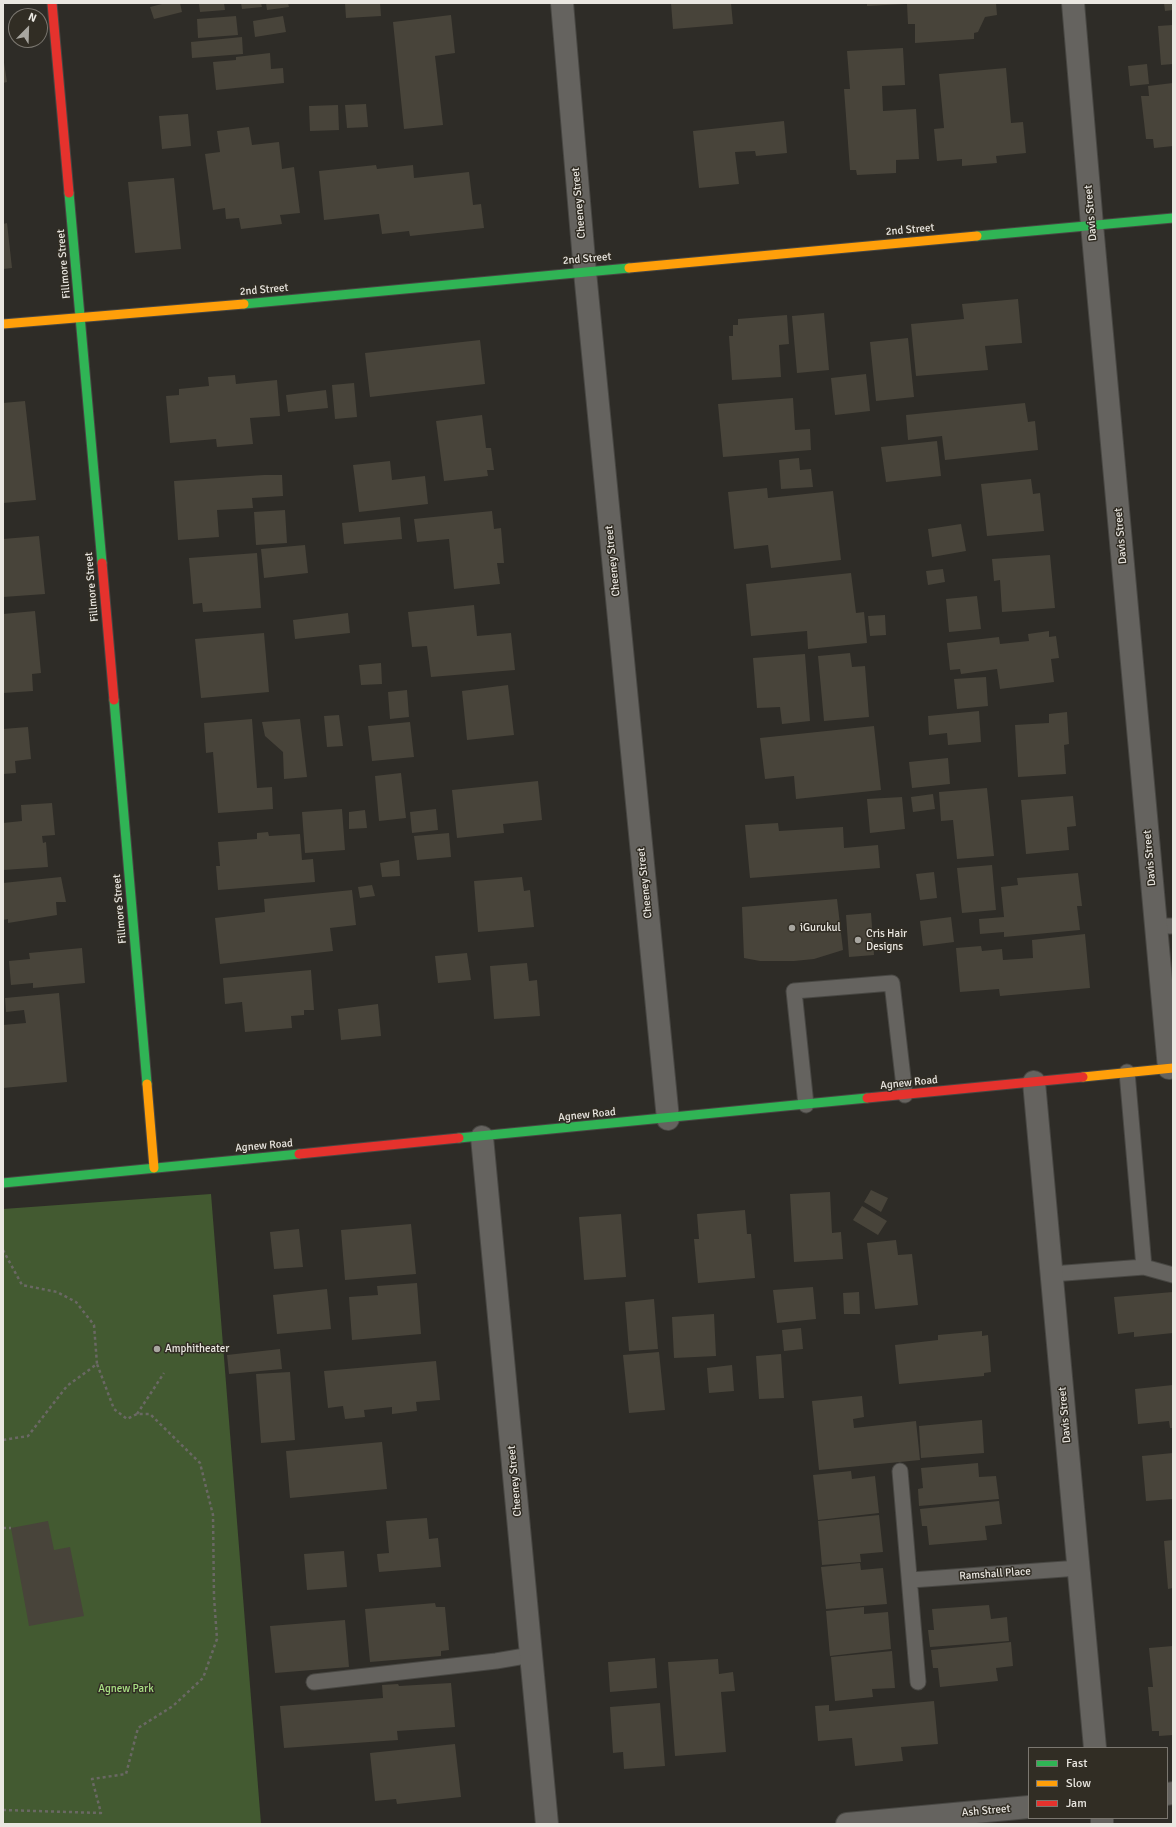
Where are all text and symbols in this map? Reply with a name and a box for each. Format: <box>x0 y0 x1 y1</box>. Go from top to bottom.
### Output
north arrow <box>8 8 48 48</box>
text: N <box>26 10 39 25</box>
street label: Cheeney Street <box>569 167 589 239</box>
street label: Davis Street <box>1082 184 1100 242</box>
street label: 2nd Street <box>885 221 935 239</box>
street label: Fillmore Street <box>54 229 74 299</box>
street label: 2nd Street <box>562 250 612 268</box>
street label: 2nd Street <box>239 281 289 299</box>
street label: Davis Street <box>1112 507 1130 565</box>
street label: Cheeney Street <box>603 525 623 597</box>
street label: Fillmore Street <box>82 552 102 622</box>
street label: Davis Street <box>1141 829 1159 887</box>
street label: Cheeney Street <box>635 847 655 919</box>
street label: Fillmore Street <box>110 874 130 944</box>
place label: iGurukul <box>800 921 841 935</box>
marker: iGurukul <box>787 923 797 933</box>
place label: Cris Hair Designs <box>866 927 907 953</box>
marker: Cris Hair Designs <box>853 935 863 945</box>
street label: Agnew Road <box>880 1073 938 1093</box>
street label: Agnew Road <box>558 1105 616 1125</box>
street label: Agnew Road <box>235 1137 293 1155</box>
place label: Amphitheater <box>165 1342 229 1356</box>
marker: Amphitheater <box>152 1344 162 1354</box>
street label: Davis Street <box>1056 1386 1074 1444</box>
street label: Cheeney Street <box>505 1445 525 1517</box>
street label: Ramshall Place <box>959 1565 1031 1583</box>
park label: Agnew Park <box>98 1682 154 1696</box>
legend <box>1028 1747 1168 1819</box>
text: Fast <box>1066 1756 1087 1771</box>
text: Slow <box>1066 1776 1091 1791</box>
text: Jam <box>1066 1796 1087 1811</box>
street label: Ash Street <box>961 1802 1011 1820</box>

